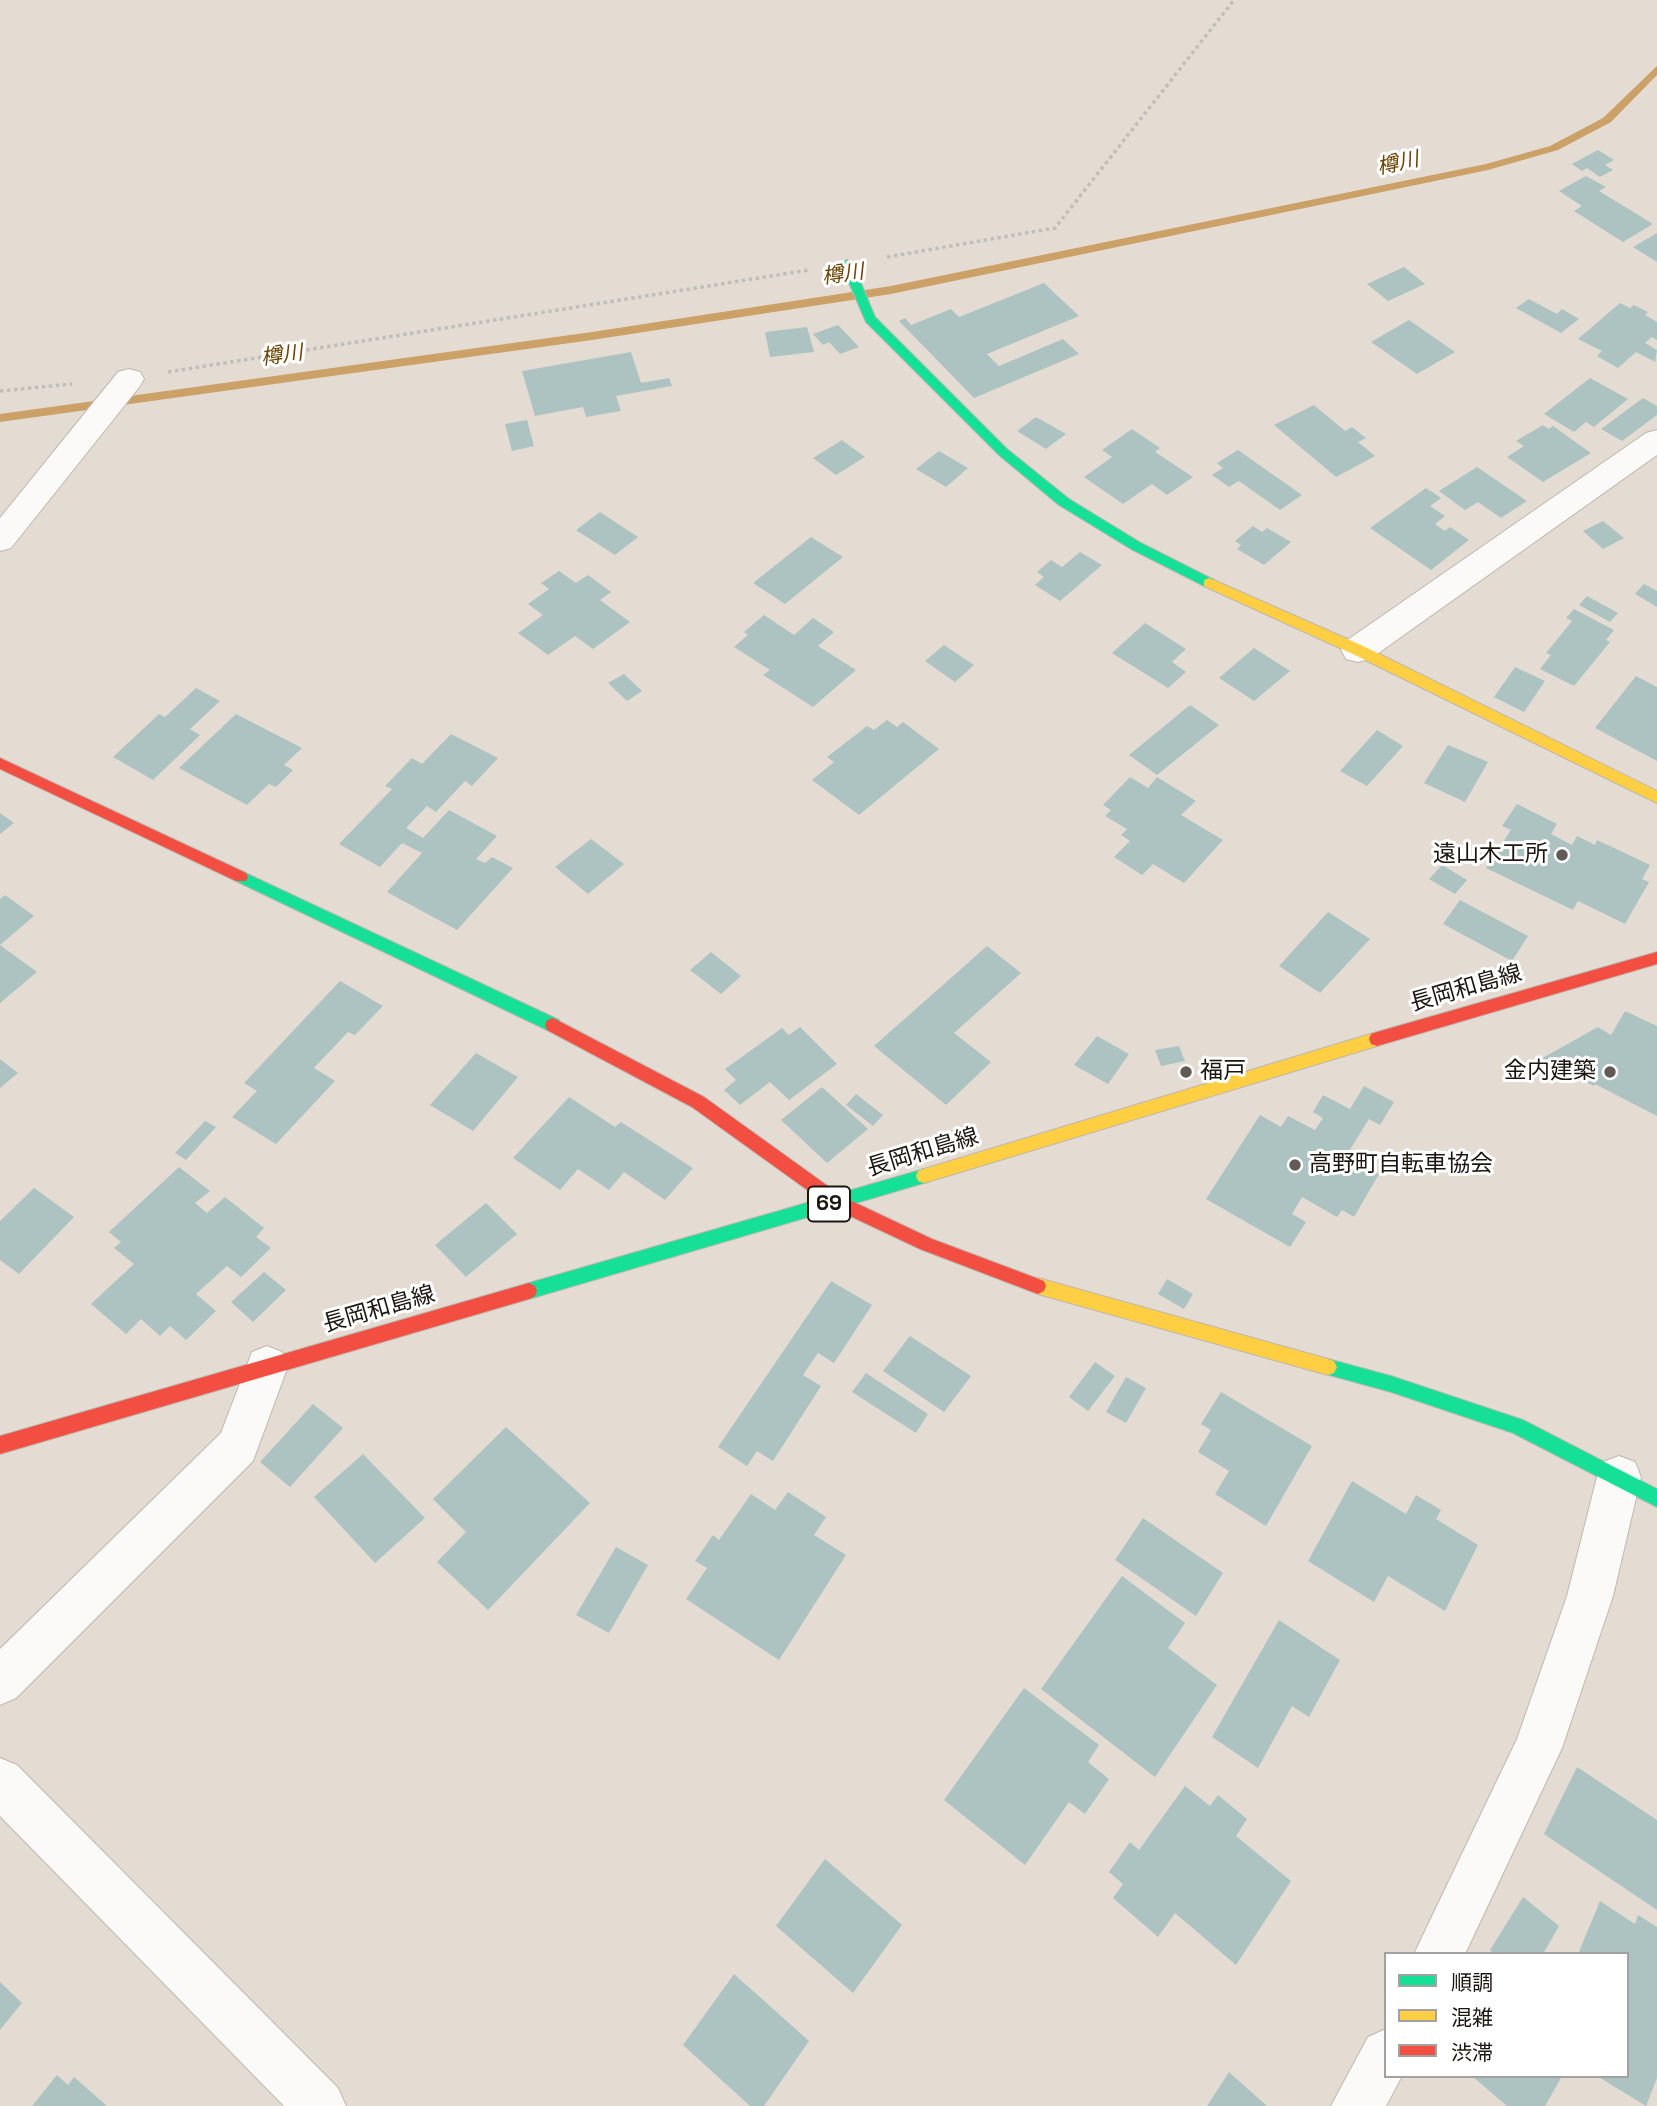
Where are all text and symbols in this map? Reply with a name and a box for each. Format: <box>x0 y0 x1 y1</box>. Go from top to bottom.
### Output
water label: 樽川 <box>1375 147 1421 181</box>
water label: 樽川 <box>820 260 866 290</box>
water label: 樽川 <box>259 341 305 371</box>
place label: 遠山木工所 <box>1433 841 1548 869</box>
marker: 遠山木工所 <box>1554 847 1570 863</box>
street label: 長岡和島線 <box>1407 960 1525 1018</box>
place label: 福戸 <box>1200 1058 1246 1086</box>
place label: 金内建築 <box>1504 1058 1596 1086</box>
marker: 福戸 <box>1178 1064 1194 1080</box>
marker: 金内建築 <box>1602 1064 1618 1080</box>
street label: 長岡和島線 <box>864 1123 982 1183</box>
place label: 高野町自転車協会 <box>1309 1151 1493 1179</box>
marker: 高野町自転車協会 <box>1287 1157 1303 1173</box>
road number: 69 <box>808 1186 850 1222</box>
street label: 長岡和島線 <box>320 1281 438 1339</box>
legend <box>1384 1952 1629 2078</box>
text: 順調 <box>1451 1969 1493 1996</box>
text: 混雑 <box>1451 2004 1493 2031</box>
text: 渋滞 <box>1451 2039 1493 2066</box>

